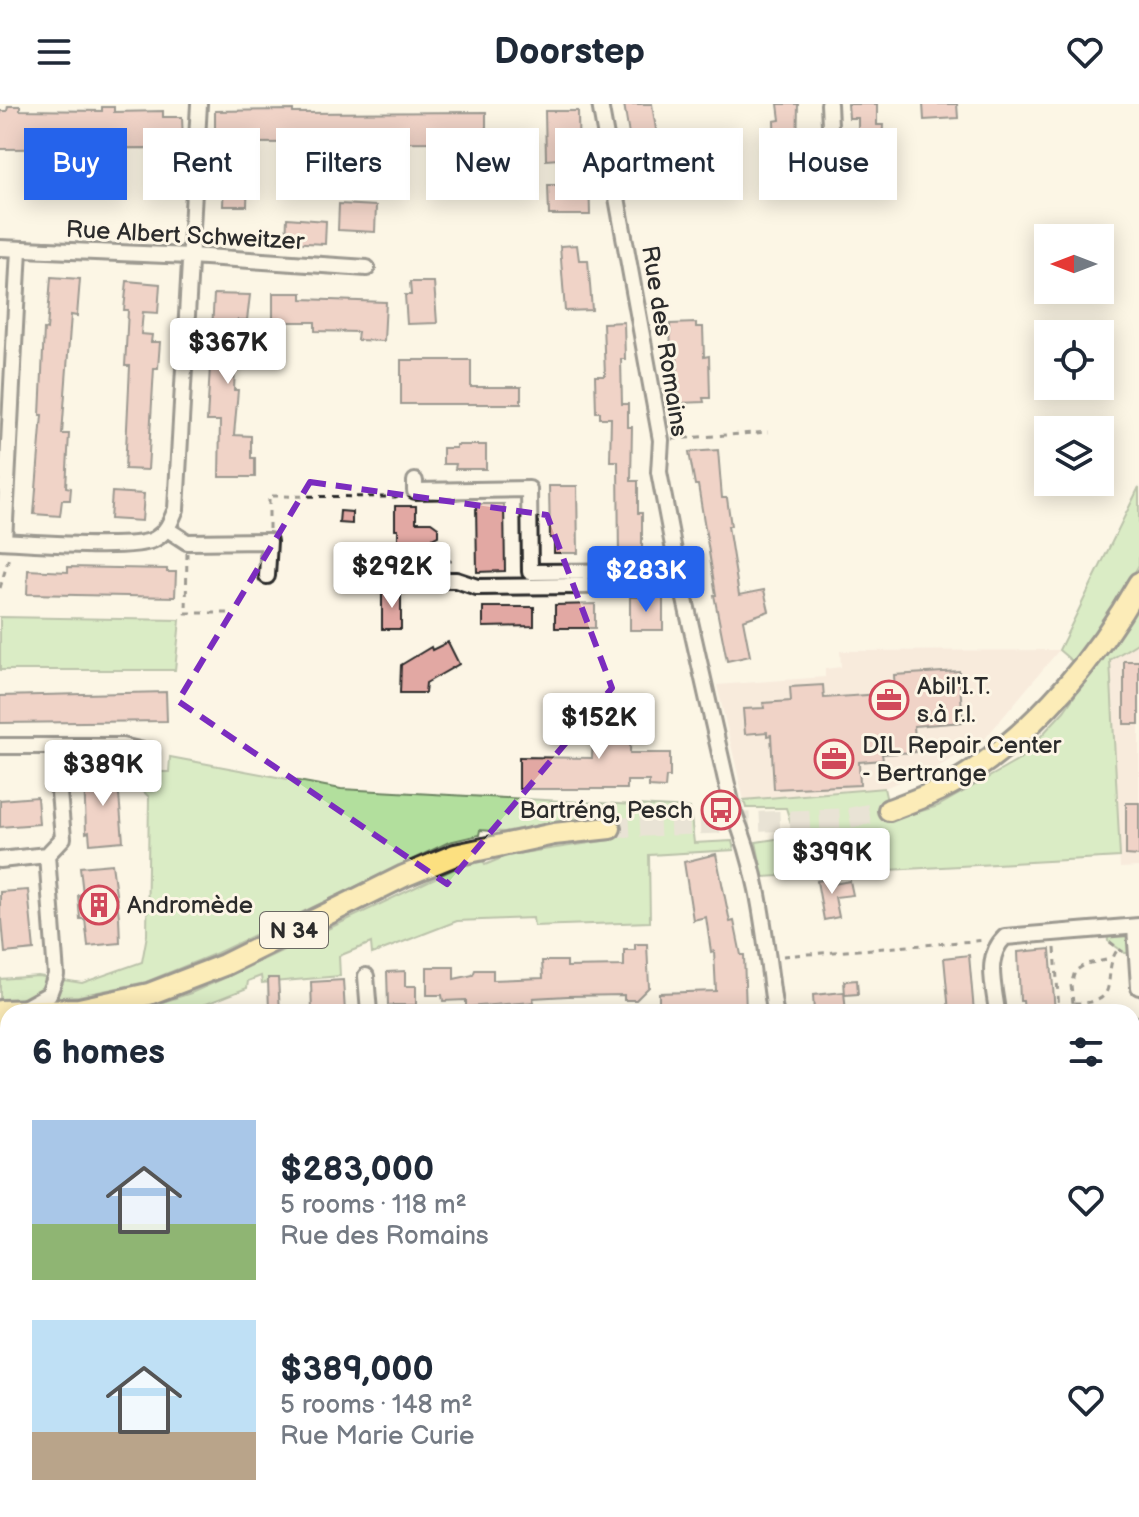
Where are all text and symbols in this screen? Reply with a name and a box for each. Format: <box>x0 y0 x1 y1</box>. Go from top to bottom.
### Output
icon: menu <box>32 30 76 74</box>
icon: heart <box>1063 30 1107 74</box>
text: Doorstep <box>494 31 645 74</box>
chip: Buy <box>24 128 127 200</box>
chip: Rent <box>143 128 260 200</box>
chip: Filters <box>276 128 410 200</box>
chip: New <box>426 128 539 200</box>
chip: Apartment <box>555 128 743 200</box>
chip: House <box>759 128 897 200</box>
street label: Rue Albert Schweitzer <box>65 215 305 256</box>
north arrow <box>1034 224 1114 304</box>
map controls <box>1034 224 1114 496</box>
street label: Rue des Romains <box>635 244 694 439</box>
pin: $367K <box>172 318 284 386</box>
button: locate <box>1034 320 1114 400</box>
text: $367K <box>188 328 268 359</box>
button: layers <box>1034 416 1114 496</box>
pin: $292K <box>336 542 448 610</box>
pin: $283K <box>590 546 702 614</box>
text: $292K <box>351 552 433 583</box>
text: $283K <box>605 556 687 587</box>
place label: Abil'I.T. s.à r.l. <box>917 672 990 729</box>
office icon: Abil'I.T. s.à r.l. <box>868 679 910 721</box>
pin: $152K <box>543 693 655 761</box>
text: $152K <box>561 703 637 734</box>
place label: DIL Repair Center - Bertrange <box>862 731 1061 788</box>
office icon: DIL Repair Center - Bertrange <box>813 738 855 780</box>
pin: $389K <box>47 740 159 808</box>
text: $389K <box>63 750 143 781</box>
bus stop icon: Bartréng, Pesch <box>700 789 742 831</box>
place label: Bartréng, Pesch <box>520 796 693 825</box>
pin: $399K <box>776 828 888 896</box>
text: $399K <box>792 838 872 869</box>
building icon: Andromède <box>78 884 120 926</box>
place label: Andromède <box>127 891 253 920</box>
road number: N 34 <box>260 912 328 948</box>
icon: filters <box>1064 1030 1108 1074</box>
text: 6 homes <box>32 1032 165 1073</box>
text: $283,000 <box>280 1149 434 1190</box>
icon: home <box>96 1152 192 1248</box>
icon: heart <box>1064 1178 1108 1222</box>
text: 5 rooms · 118 m² <box>280 1190 467 1221</box>
text: Rue des Romains <box>280 1221 489 1252</box>
text: $389,000 <box>280 1349 434 1390</box>
icon: home <box>96 1352 192 1448</box>
icon: heart <box>1064 1378 1108 1422</box>
text: 5 rooms · 148 m² <box>280 1390 472 1421</box>
text: Rue Marie Curie <box>280 1421 474 1452</box>

